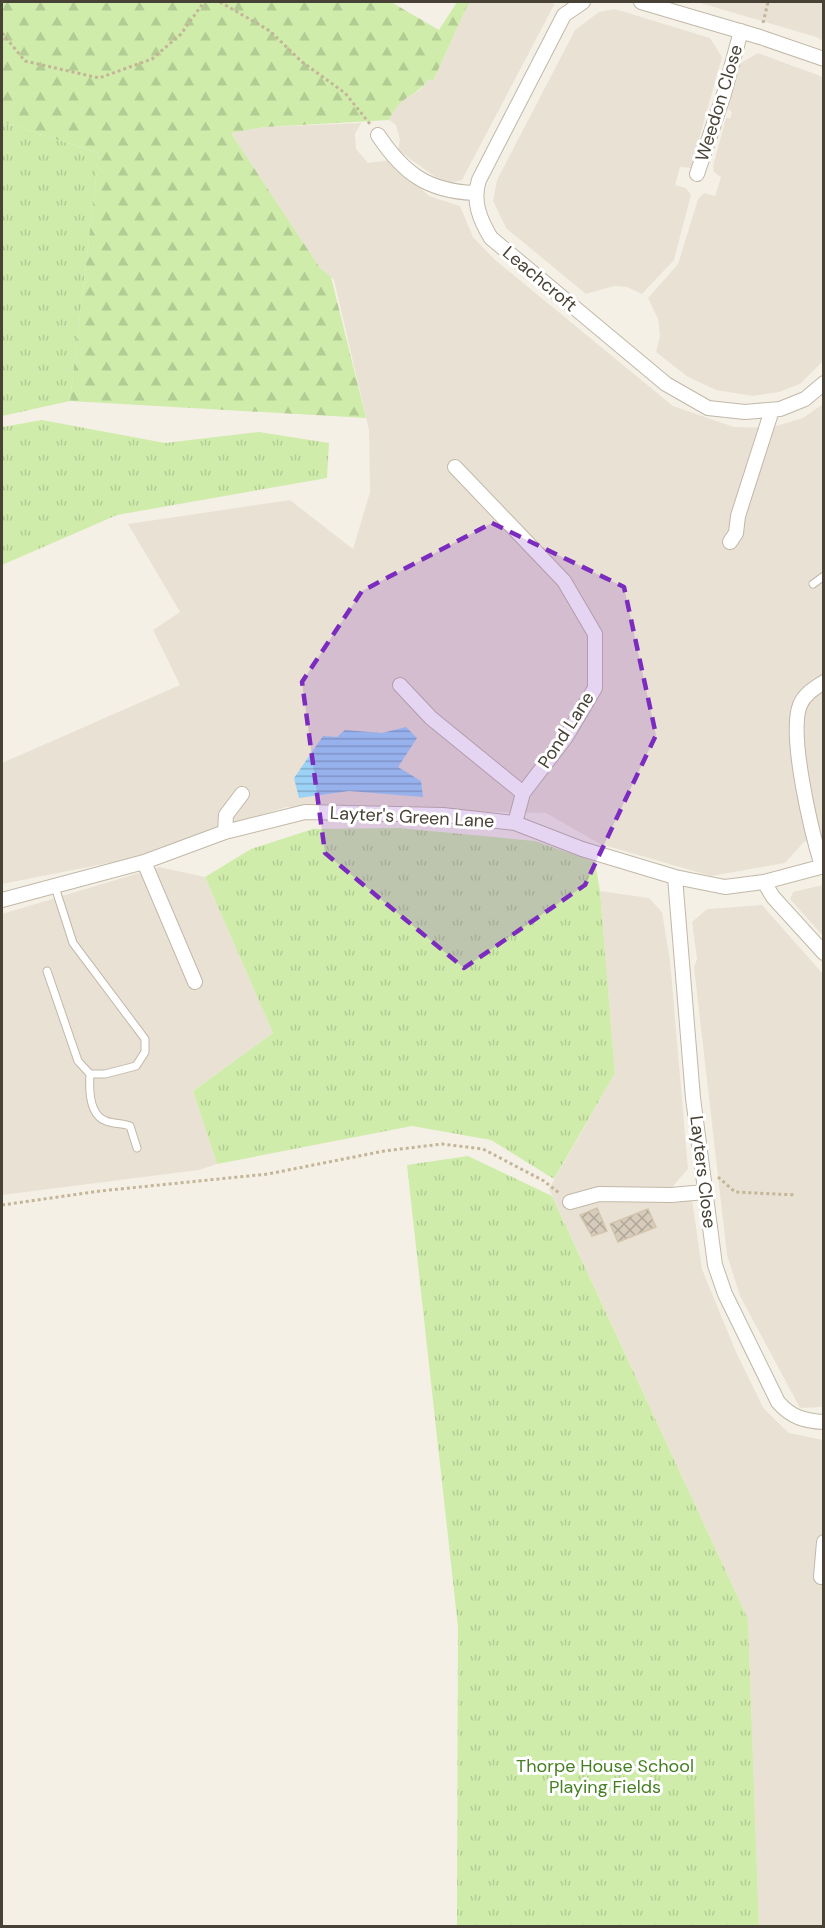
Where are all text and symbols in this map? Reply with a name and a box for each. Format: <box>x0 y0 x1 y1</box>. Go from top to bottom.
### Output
street label: Weedon Close <box>690 42 748 164</box>
street label: Leachcroft <box>498 241 582 317</box>
street label: Pond Lane <box>532 687 600 773</box>
street label: Layter's Green Lane <box>329 801 495 833</box>
street label: Layters Close <box>684 1114 722 1230</box>
park label: Thorpe House School Playing Fields <box>516 1754 694 1799</box>

